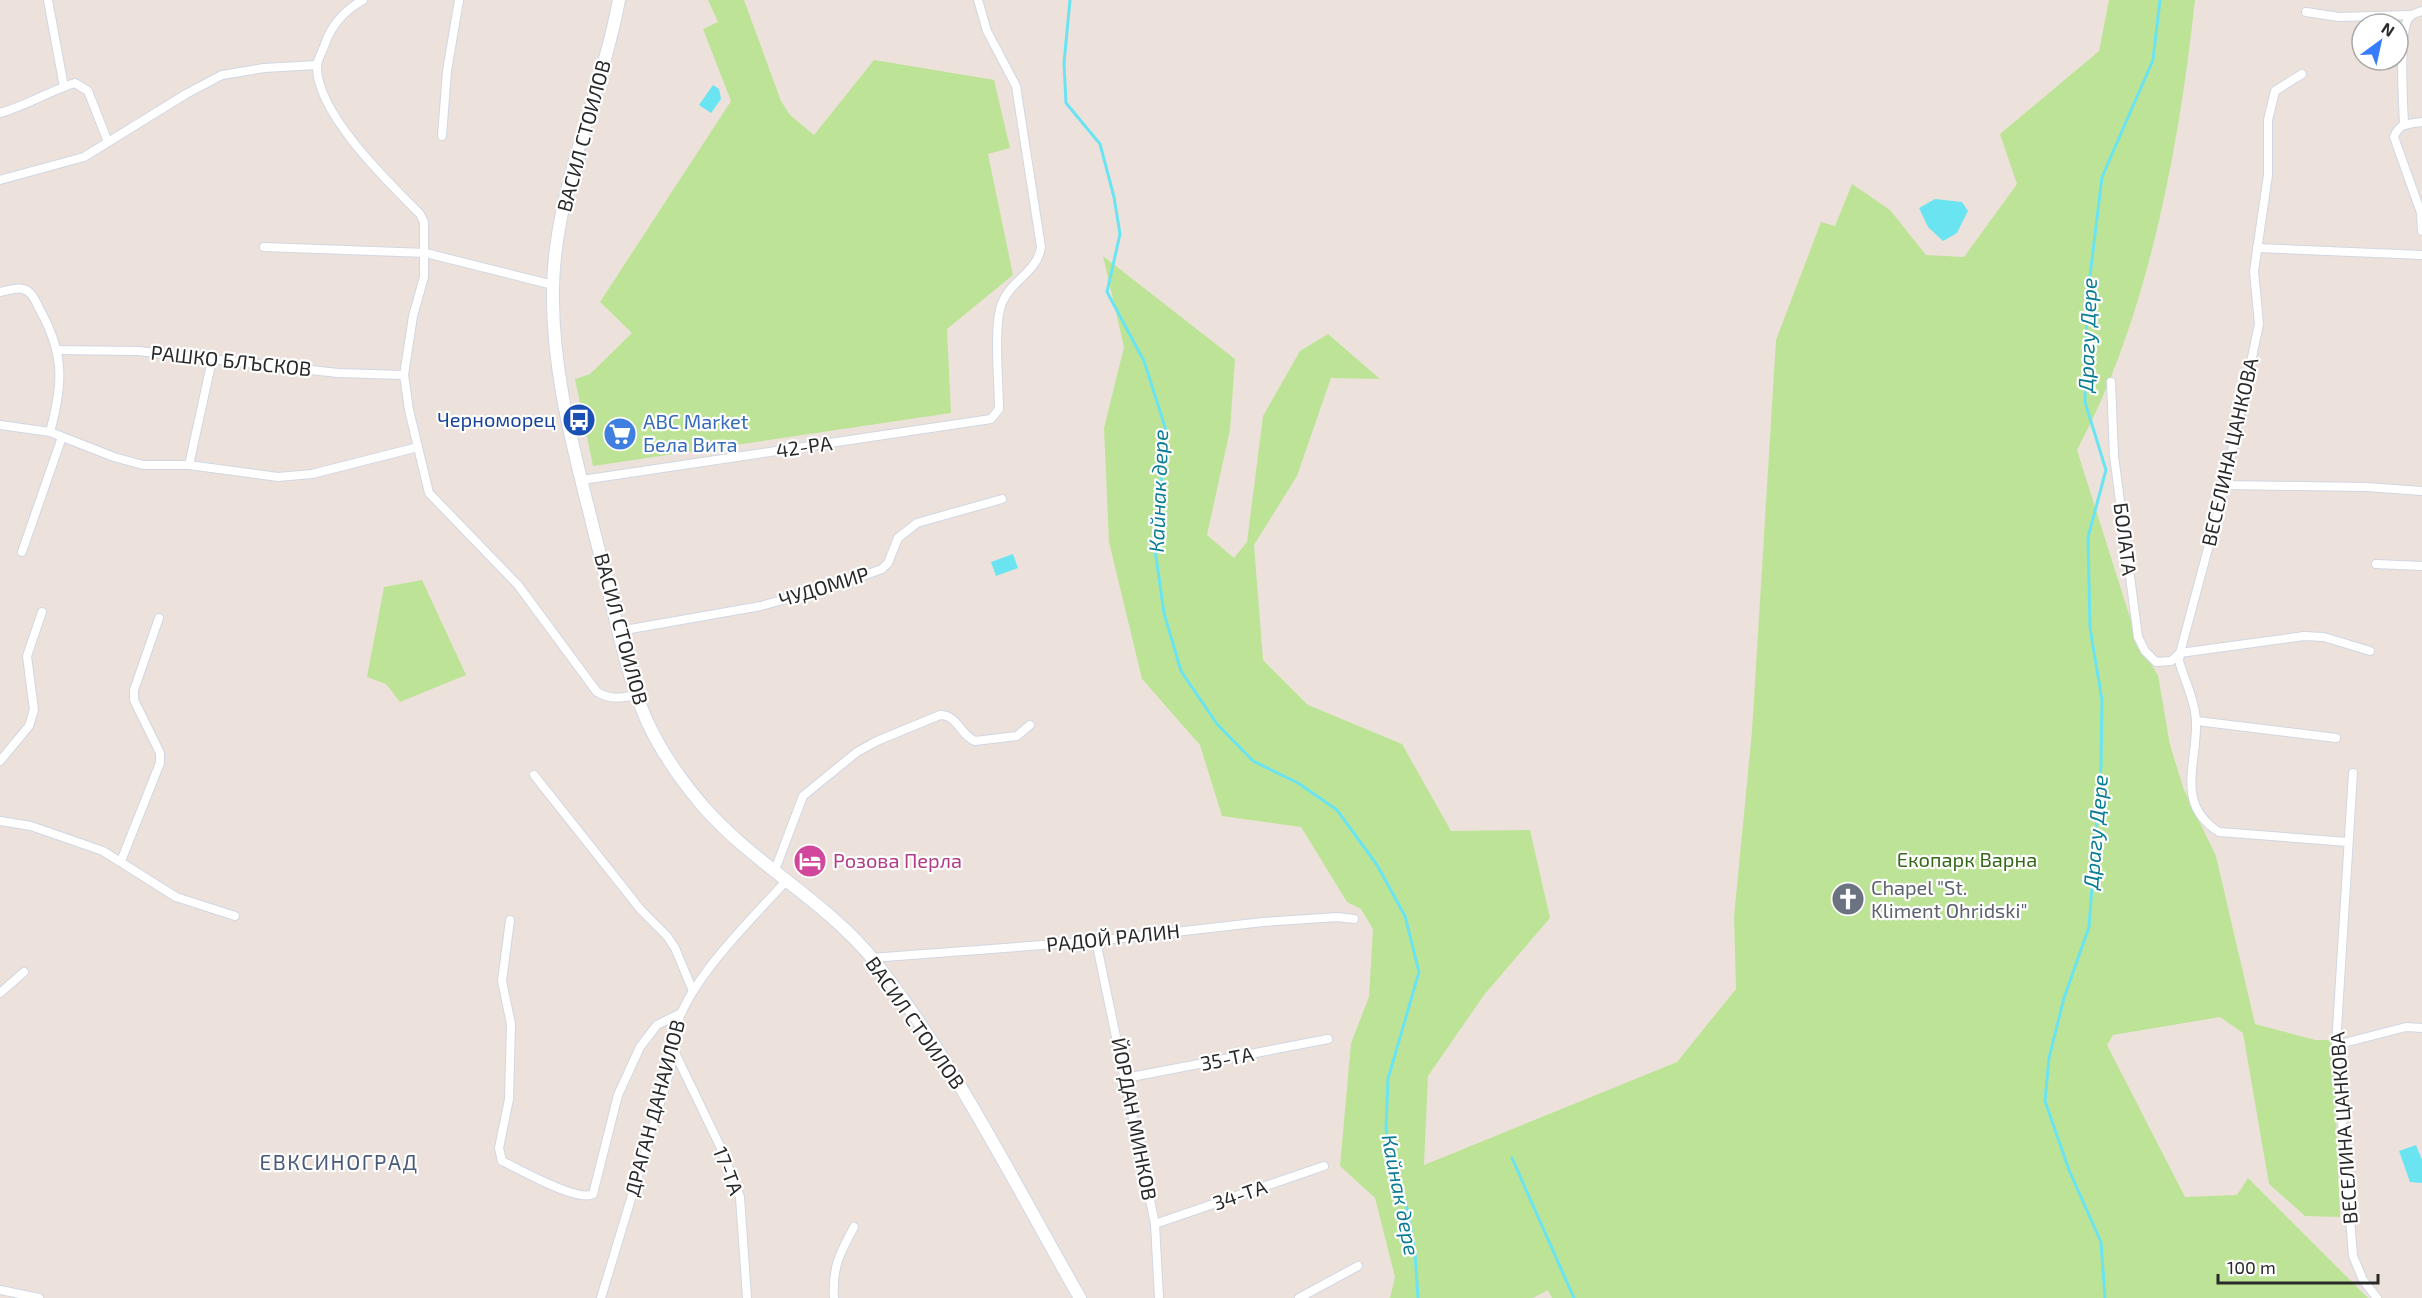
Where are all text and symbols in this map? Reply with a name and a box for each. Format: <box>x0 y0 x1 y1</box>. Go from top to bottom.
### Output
north arrow <box>2350 12 2410 72</box>
text: N <box>2378 18 2398 40</box>
street label: ВАСИЛ СТОИЛОВ <box>551 57 615 214</box>
water label: Драгу Дере <box>2072 277 2101 394</box>
street label: РАШКО БЛЪСКОВ <box>150 340 313 380</box>
street label: ВЕСЕЛИНА ЦАНКОВА <box>2196 355 2263 548</box>
bus stop icon: Черноморец <box>561 402 597 438</box>
place label: Черноморец <box>437 407 556 431</box>
place label: ABC Market Бела Вита <box>643 409 749 456</box>
supermarket icon: ABC Market Бела Вита <box>602 416 638 452</box>
water label: Кайнак дере <box>1143 429 1172 553</box>
street label: 42-РА <box>774 430 834 462</box>
street label: БОЛАТА <box>2110 501 2142 577</box>
street label: ВАСИЛ СТОИЛОВ <box>590 550 654 707</box>
street label: ЧУДОМИР <box>776 561 872 611</box>
water label: Драгу Дере <box>2077 774 2112 891</box>
hotel icon: Розова Перла <box>792 843 828 879</box>
park label: Екопарк Варна <box>1897 847 2037 871</box>
place label: Розова Перла <box>833 848 962 872</box>
place label: Chapel "St. Kliment Ohridski" <box>1871 875 2027 922</box>
church icon: Chapel "St. Kliment Ohridski" <box>1830 881 1866 917</box>
street label: РАДОЙ РАЛИН <box>1045 918 1181 956</box>
street label: ВАСИЛ СТОИЛОВ <box>861 952 970 1093</box>
street label: ДРАГАН ДАНАИЛОВ <box>619 1017 689 1199</box>
street label: ВЕСЕЛИНА ЦАНКОВА <box>2324 1031 2362 1225</box>
street label: ЙОРДАН МИНКОВ <box>1107 1035 1163 1202</box>
street label: 35-ТА <box>1198 1041 1256 1075</box>
water label: Кайнак дере <box>1377 1132 1425 1258</box>
street label: 17-ТА <box>709 1143 749 1199</box>
district label: ЕВКСИНОГРАД <box>259 1149 419 1174</box>
street label: 34-ТА <box>1210 1174 1270 1214</box>
scale bar <box>2218 1247 2378 1285</box>
text: 100 m <box>2227 1256 2276 1278</box>

